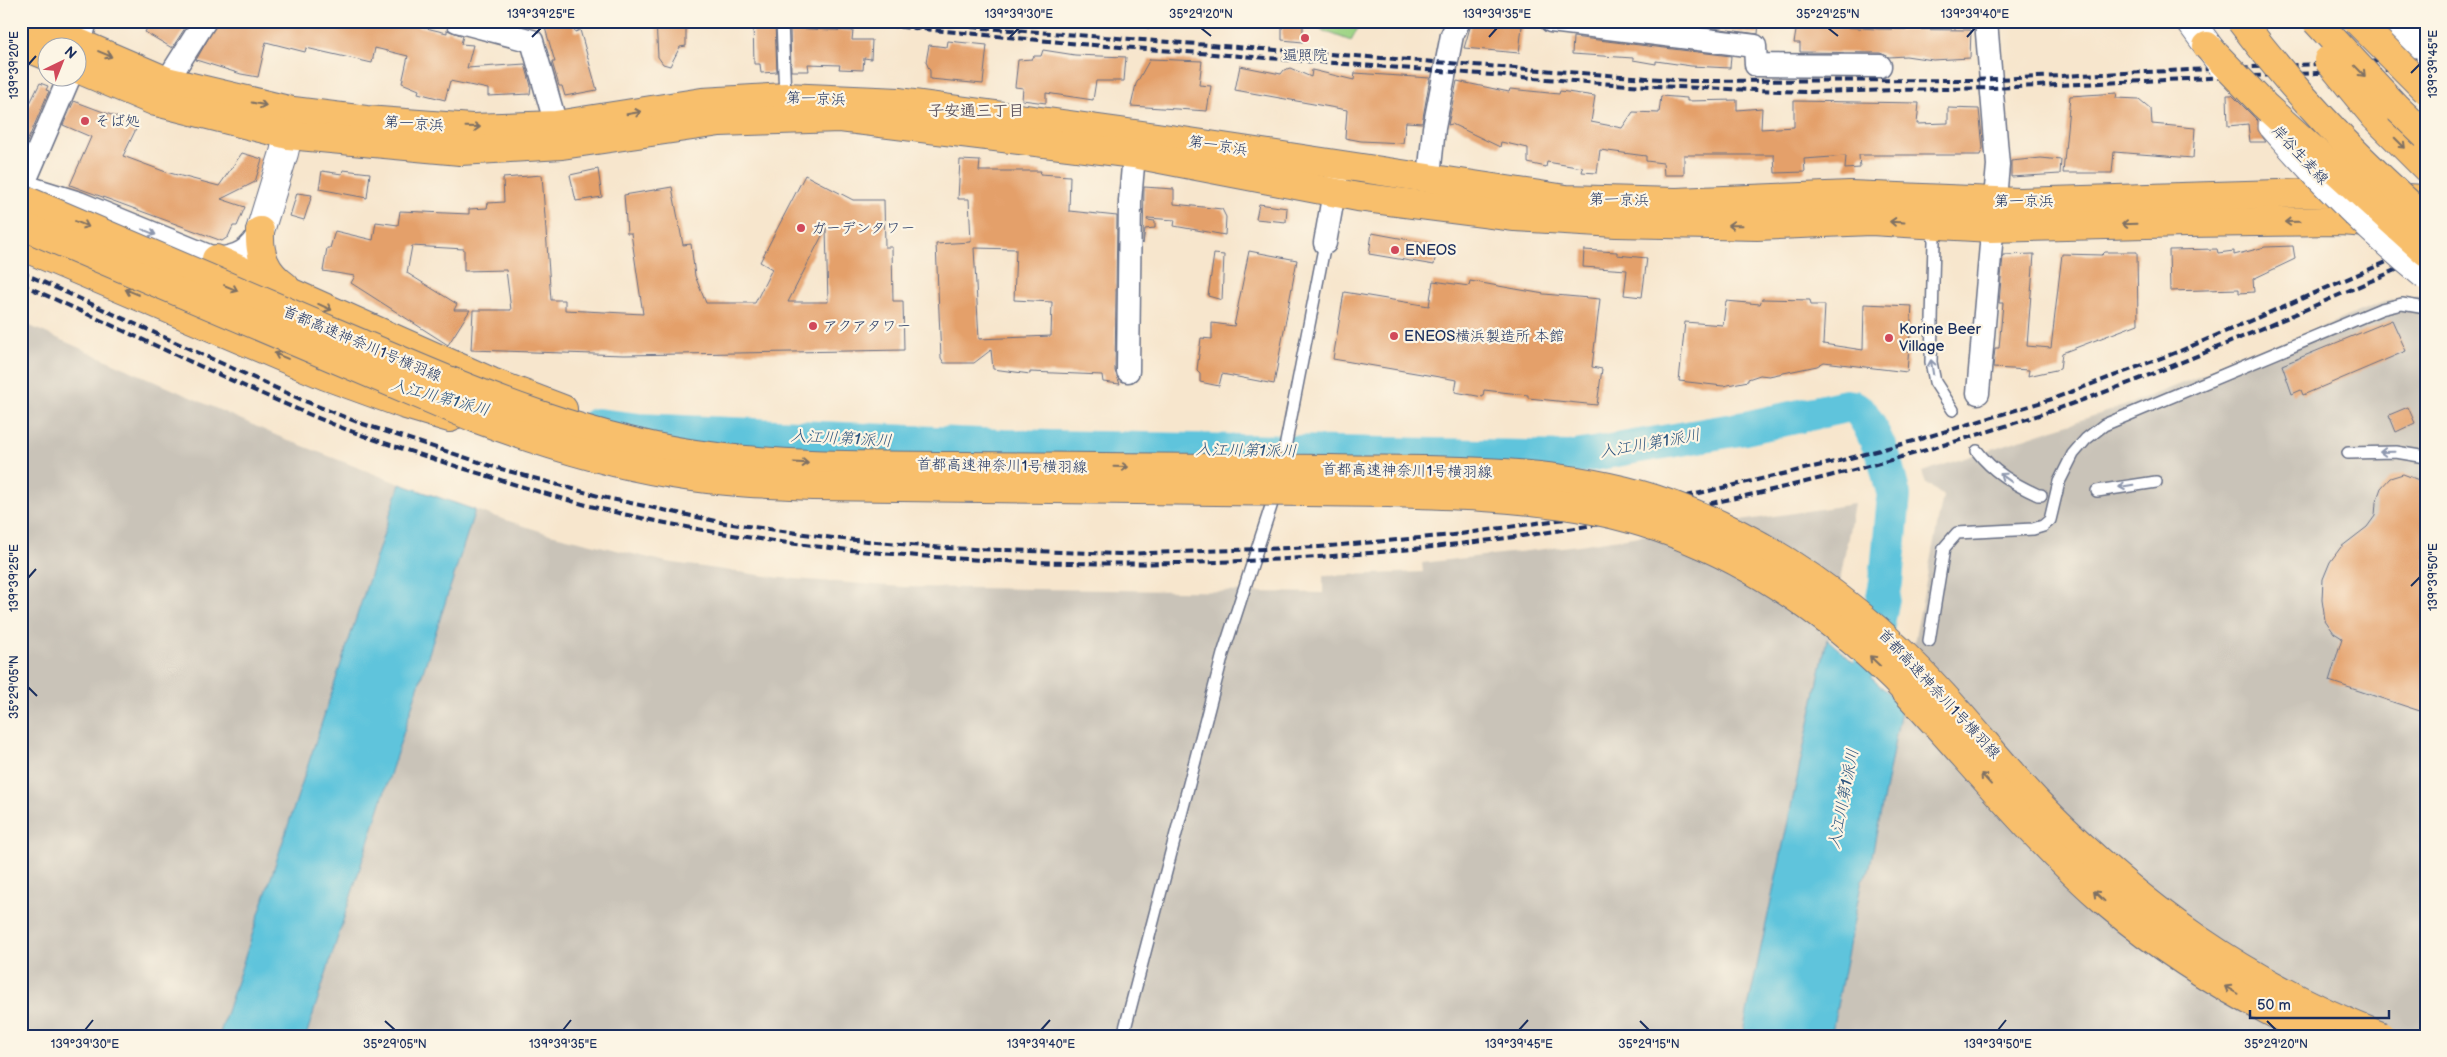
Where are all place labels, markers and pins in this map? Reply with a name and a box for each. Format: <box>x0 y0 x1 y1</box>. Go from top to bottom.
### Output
marker: 遍照院 <box>1299 32 1311 44</box>
place label: 遍照院 <box>1282 46 1328 65</box>
place label: そば処 <box>95 112 140 131</box>
marker: そば処 <box>79 115 91 127</box>
place label: ガーデンタワー <box>811 219 915 238</box>
marker: ガーデンタワー <box>795 222 807 234</box>
place label: ENEOS <box>1405 241 1456 260</box>
marker: ENEOS <box>1389 244 1401 256</box>
place label: アクアタワー <box>823 317 912 336</box>
marker: アクアタワー <box>807 320 819 332</box>
place label: Korine Beer Village <box>1899 320 1981 356</box>
place label: ENEOS横浜製造所 本館 <box>1404 327 1564 346</box>
marker: ENEOS横浜製造所 本館 <box>1388 330 1400 342</box>
marker: Korine Beer Village <box>1883 332 1895 344</box>

